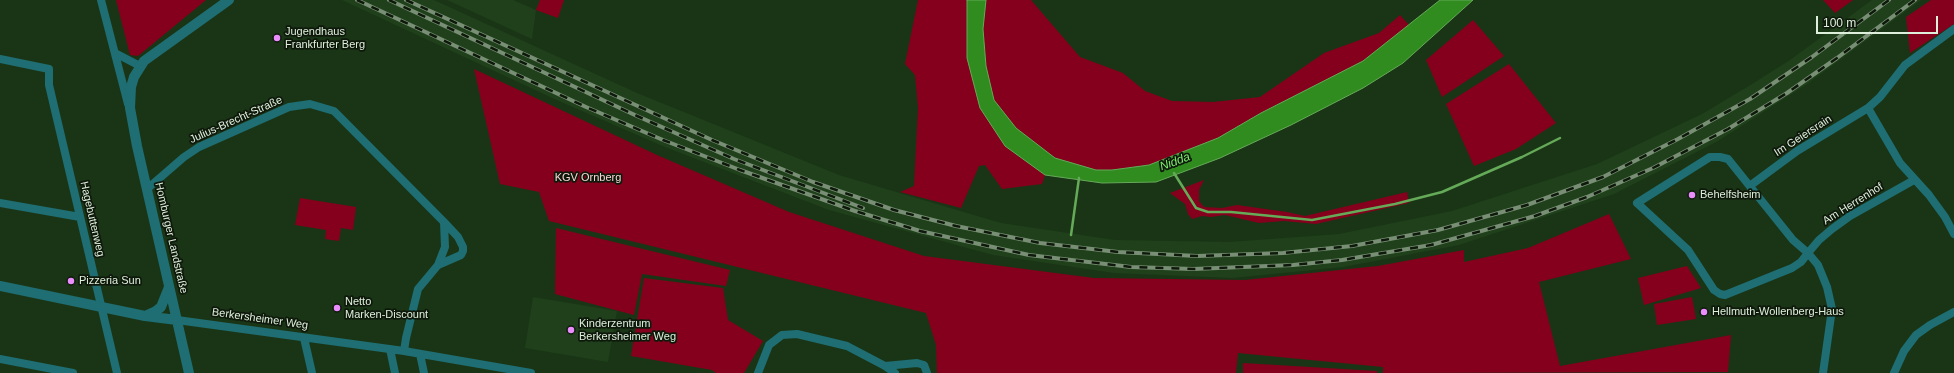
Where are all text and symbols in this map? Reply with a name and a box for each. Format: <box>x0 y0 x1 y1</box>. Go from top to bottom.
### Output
scale bar <box>1818 8 1940 34</box>
text: 100 m <box>1823 16 1856 30</box>
place label: Jugendhaus Frankfurter Berg <box>285 25 365 51</box>
marker: Jugendhaus Frankfurter Berg <box>272 33 282 43</box>
street label: Julius-Brecht-Straße <box>188 94 284 146</box>
street label: Im Geiersrain <box>1772 112 1834 160</box>
water label: Nidda <box>1158 150 1192 174</box>
park label: KGV Ornberg <box>555 171 621 185</box>
street label: Hagebuttenweg <box>77 180 107 258</box>
street label: Am Herrenhof <box>1820 180 1886 228</box>
street label: Homburger Landstraße <box>152 181 190 295</box>
place label: Behelfsheim <box>1700 188 1761 202</box>
marker: Behelfsheim <box>1687 190 1697 200</box>
place label: Pizzeria Sun <box>79 274 141 288</box>
marker: Pizzeria Sun <box>66 276 76 286</box>
place label: Netto Marken-Discount <box>345 295 428 321</box>
marker: Netto Marken-Discount <box>332 303 342 313</box>
place label: Hellmuth-Wollenberg-Haus <box>1712 305 1844 319</box>
street label: Berkersheimer Weg <box>211 306 309 332</box>
marker: Hellmuth-Wollenberg-Haus <box>1699 307 1709 317</box>
place label: Kinderzentrum Berkersheimer Weg <box>579 317 676 343</box>
marker: Kinderzentrum Berkersheimer Weg <box>566 325 576 335</box>

